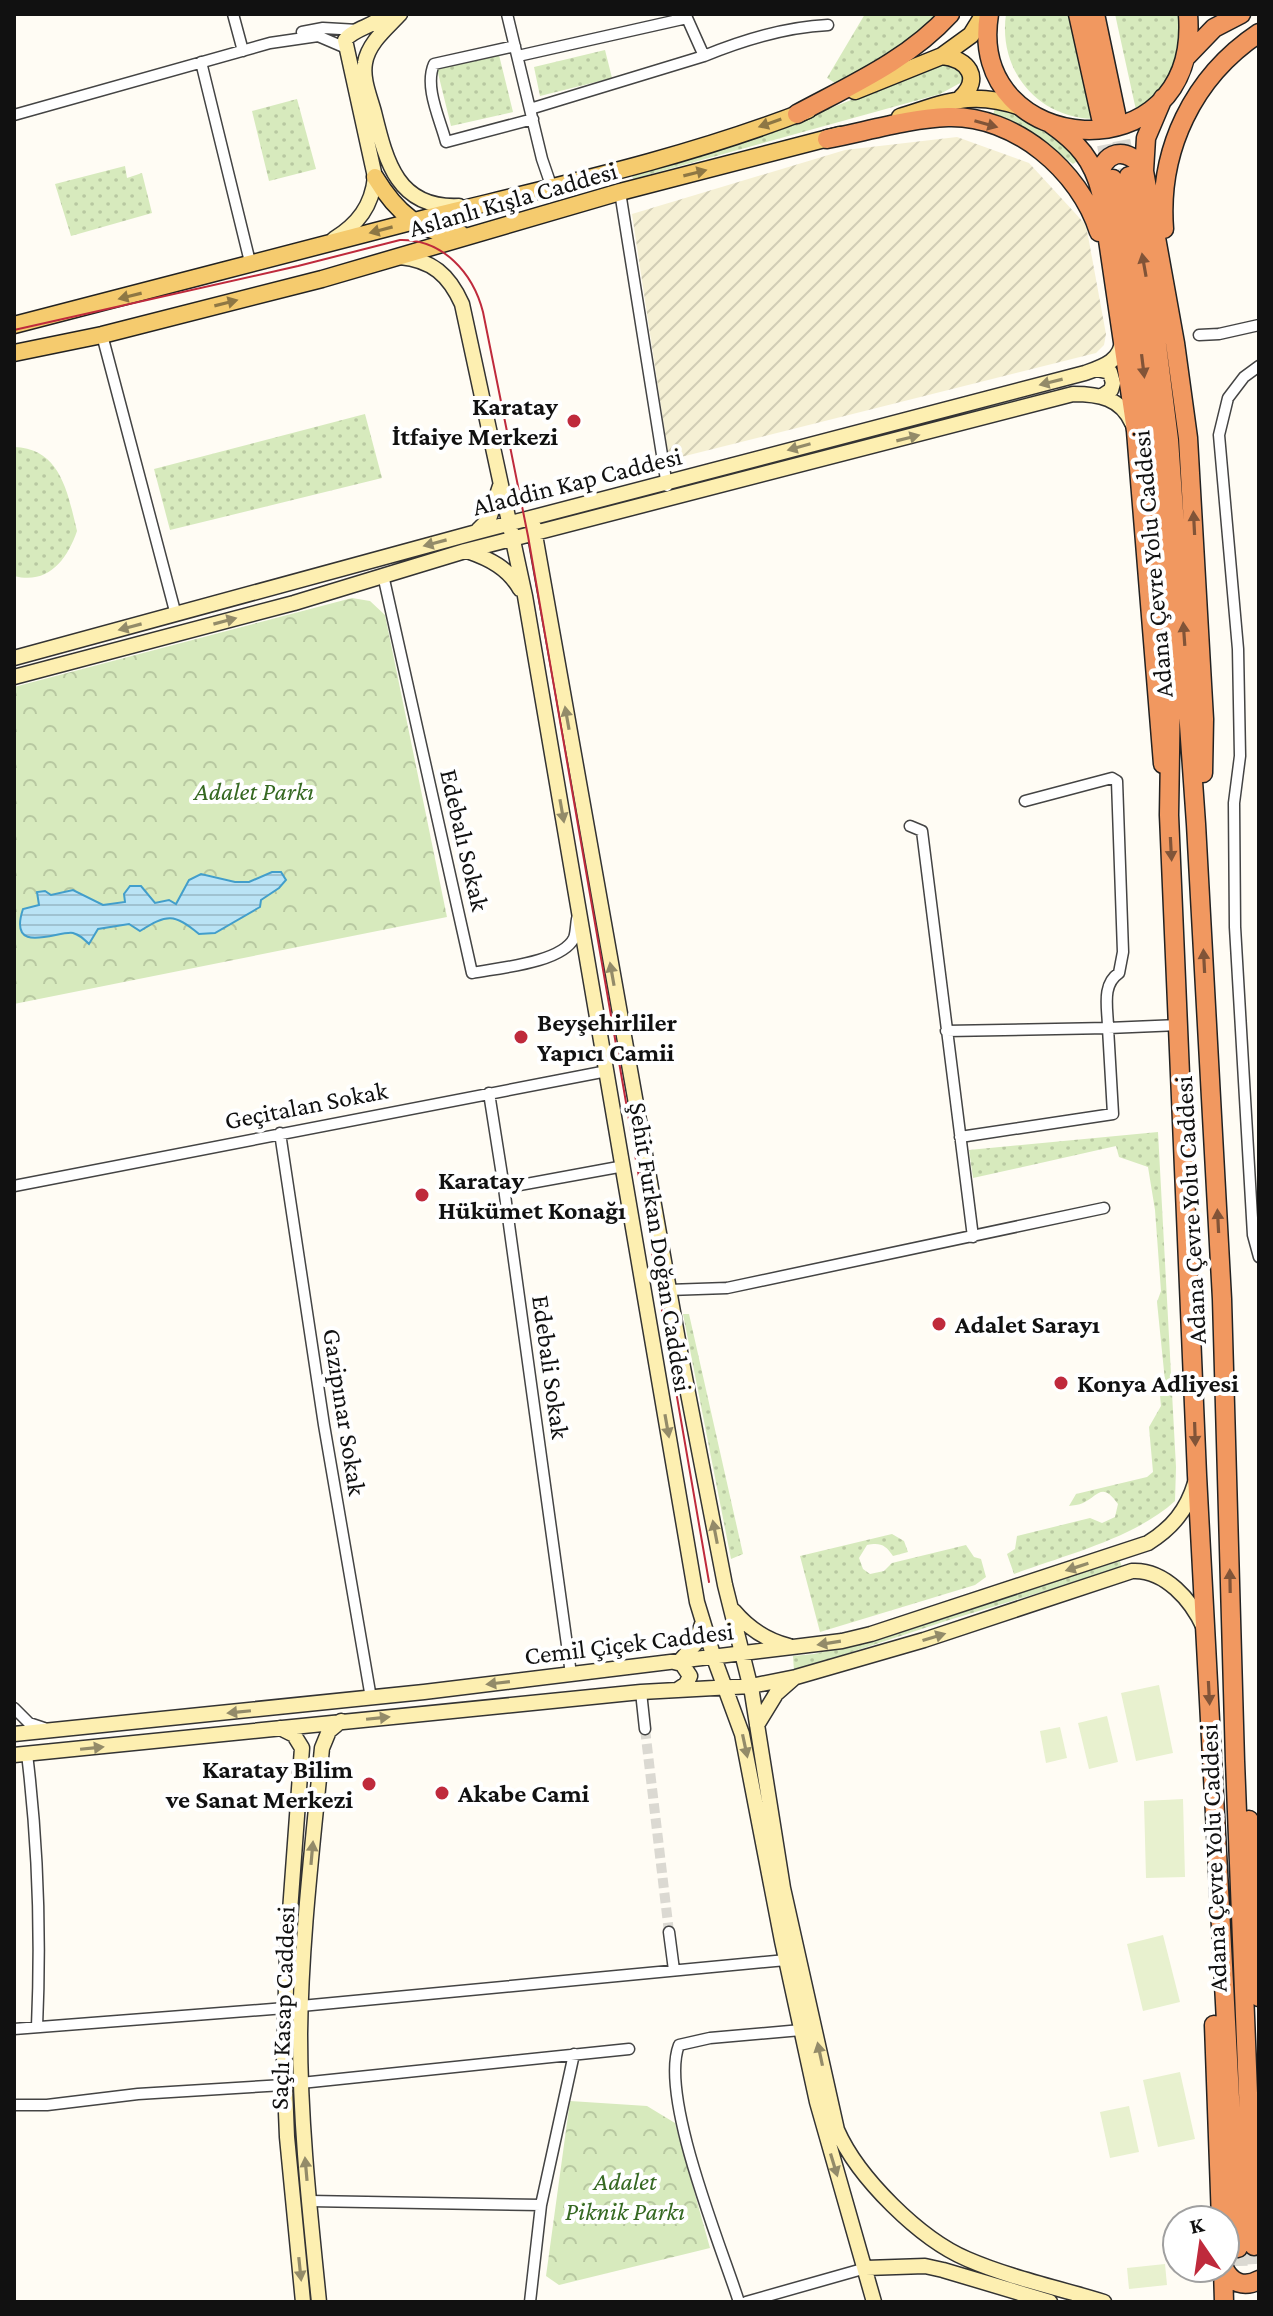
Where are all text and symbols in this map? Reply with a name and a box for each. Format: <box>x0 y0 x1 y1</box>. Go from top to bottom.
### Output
one-way arrow <box>757 118 781 130</box>
one-way arrow <box>975 118 999 131</box>
street label: Aslanlı Kışla Caddesi <box>406 156 621 243</box>
one-way arrow <box>683 166 708 179</box>
one-way arrow <box>369 225 394 237</box>
one-way arrow <box>1137 252 1150 277</box>
one-way arrow <box>117 291 142 303</box>
one-way arrow <box>214 297 239 309</box>
one-way arrow <box>1137 354 1150 379</box>
one-way arrow <box>1038 376 1063 388</box>
place label: Karatay İtfaiye Merkezi <box>392 392 558 451</box>
marker: Karatay İtfaiye Merkezi <box>565 412 583 430</box>
street label: Adana Çevre Yolu Caddesi <box>1126 429 1179 699</box>
one-way arrow <box>895 431 920 443</box>
street label: Aladdin Kap Caddesi <box>469 441 685 522</box>
one-way arrow <box>786 441 811 453</box>
one-way arrow <box>1187 510 1200 535</box>
one-way arrow <box>422 538 447 550</box>
one-way arrow <box>212 615 237 627</box>
one-way arrow <box>1177 621 1190 646</box>
one-way arrow <box>117 622 142 634</box>
one-way arrow <box>561 705 573 730</box>
street label: Edebalı Sokak <box>434 766 495 914</box>
park label: Adalet Parkı <box>192 777 314 806</box>
one-way arrow <box>556 799 569 824</box>
one-way arrow <box>1164 837 1177 862</box>
one-way arrow <box>1197 948 1210 973</box>
one-way arrow <box>606 961 618 986</box>
place label: Beyşehirliler Yapıcı Camii <box>537 1008 678 1067</box>
marker: Beyşehirliler Yapıcı Camii <box>512 1028 530 1046</box>
street label: Geçitalan Sokak <box>222 1075 391 1136</box>
street label: Adana Çevre Yolu Caddesi <box>1169 1075 1212 1345</box>
street label: Şehit Furkan Doğan Caddesi <box>623 1100 698 1394</box>
place label: Karatay Hükümet Konağı <box>438 1166 626 1225</box>
marker: Karatay Hükümet Konağı <box>413 1186 431 1204</box>
one-way arrow <box>1211 1208 1224 1233</box>
street label: Edebali Sokak <box>526 1293 575 1441</box>
place label: Adalet Sarayı <box>954 1310 1100 1339</box>
marker: Adalet Sarayı <box>930 1315 948 1333</box>
street label: Gazipınar Sokak <box>317 1327 372 1498</box>
place label: Konya Adliyesi <box>1077 1369 1239 1398</box>
marker: Konya Adliyesi <box>1052 1374 1070 1392</box>
one-way arrow <box>661 1414 673 1439</box>
one-way arrow <box>1189 1422 1202 1447</box>
one-way arrow <box>708 1520 720 1545</box>
one-way arrow <box>1065 1562 1089 1574</box>
one-way arrow <box>1224 1568 1237 1593</box>
street label: Cemil Çiçek Caddesi <box>523 1616 736 1671</box>
one-way arrow <box>922 1630 946 1643</box>
one-way arrow <box>816 1637 841 1650</box>
one-way arrow <box>485 1677 510 1690</box>
one-way arrow <box>1203 1681 1216 1706</box>
one-way arrow <box>226 1706 251 1719</box>
one-way arrow <box>366 1711 391 1724</box>
street label: Adana Çevre Yolu Caddesi <box>1194 1723 1233 1993</box>
one-way arrow <box>739 1734 752 1759</box>
one-way arrow <box>80 1741 105 1754</box>
place label: Karatay Bilim ve Sanat Merkezi <box>165 1755 353 1814</box>
marker: Karatay Bilim ve Sanat Merkezi <box>360 1775 378 1793</box>
place label: Akabe Cami <box>457 1779 590 1808</box>
marker: Akabe Cami <box>433 1784 451 1802</box>
one-way arrow <box>306 1840 319 1865</box>
street label: Saçlı Kasap Caddesi <box>264 1905 301 2110</box>
one-way arrow <box>813 2041 826 2066</box>
one-way arrow <box>828 2153 841 2177</box>
one-way arrow <box>299 2156 312 2181</box>
park label: Adalet Piknik Parkı <box>565 2167 685 2226</box>
north arrow <box>1161 2204 1241 2284</box>
text: K <box>1187 2211 1207 2239</box>
one-way arrow <box>293 2257 306 2282</box>

